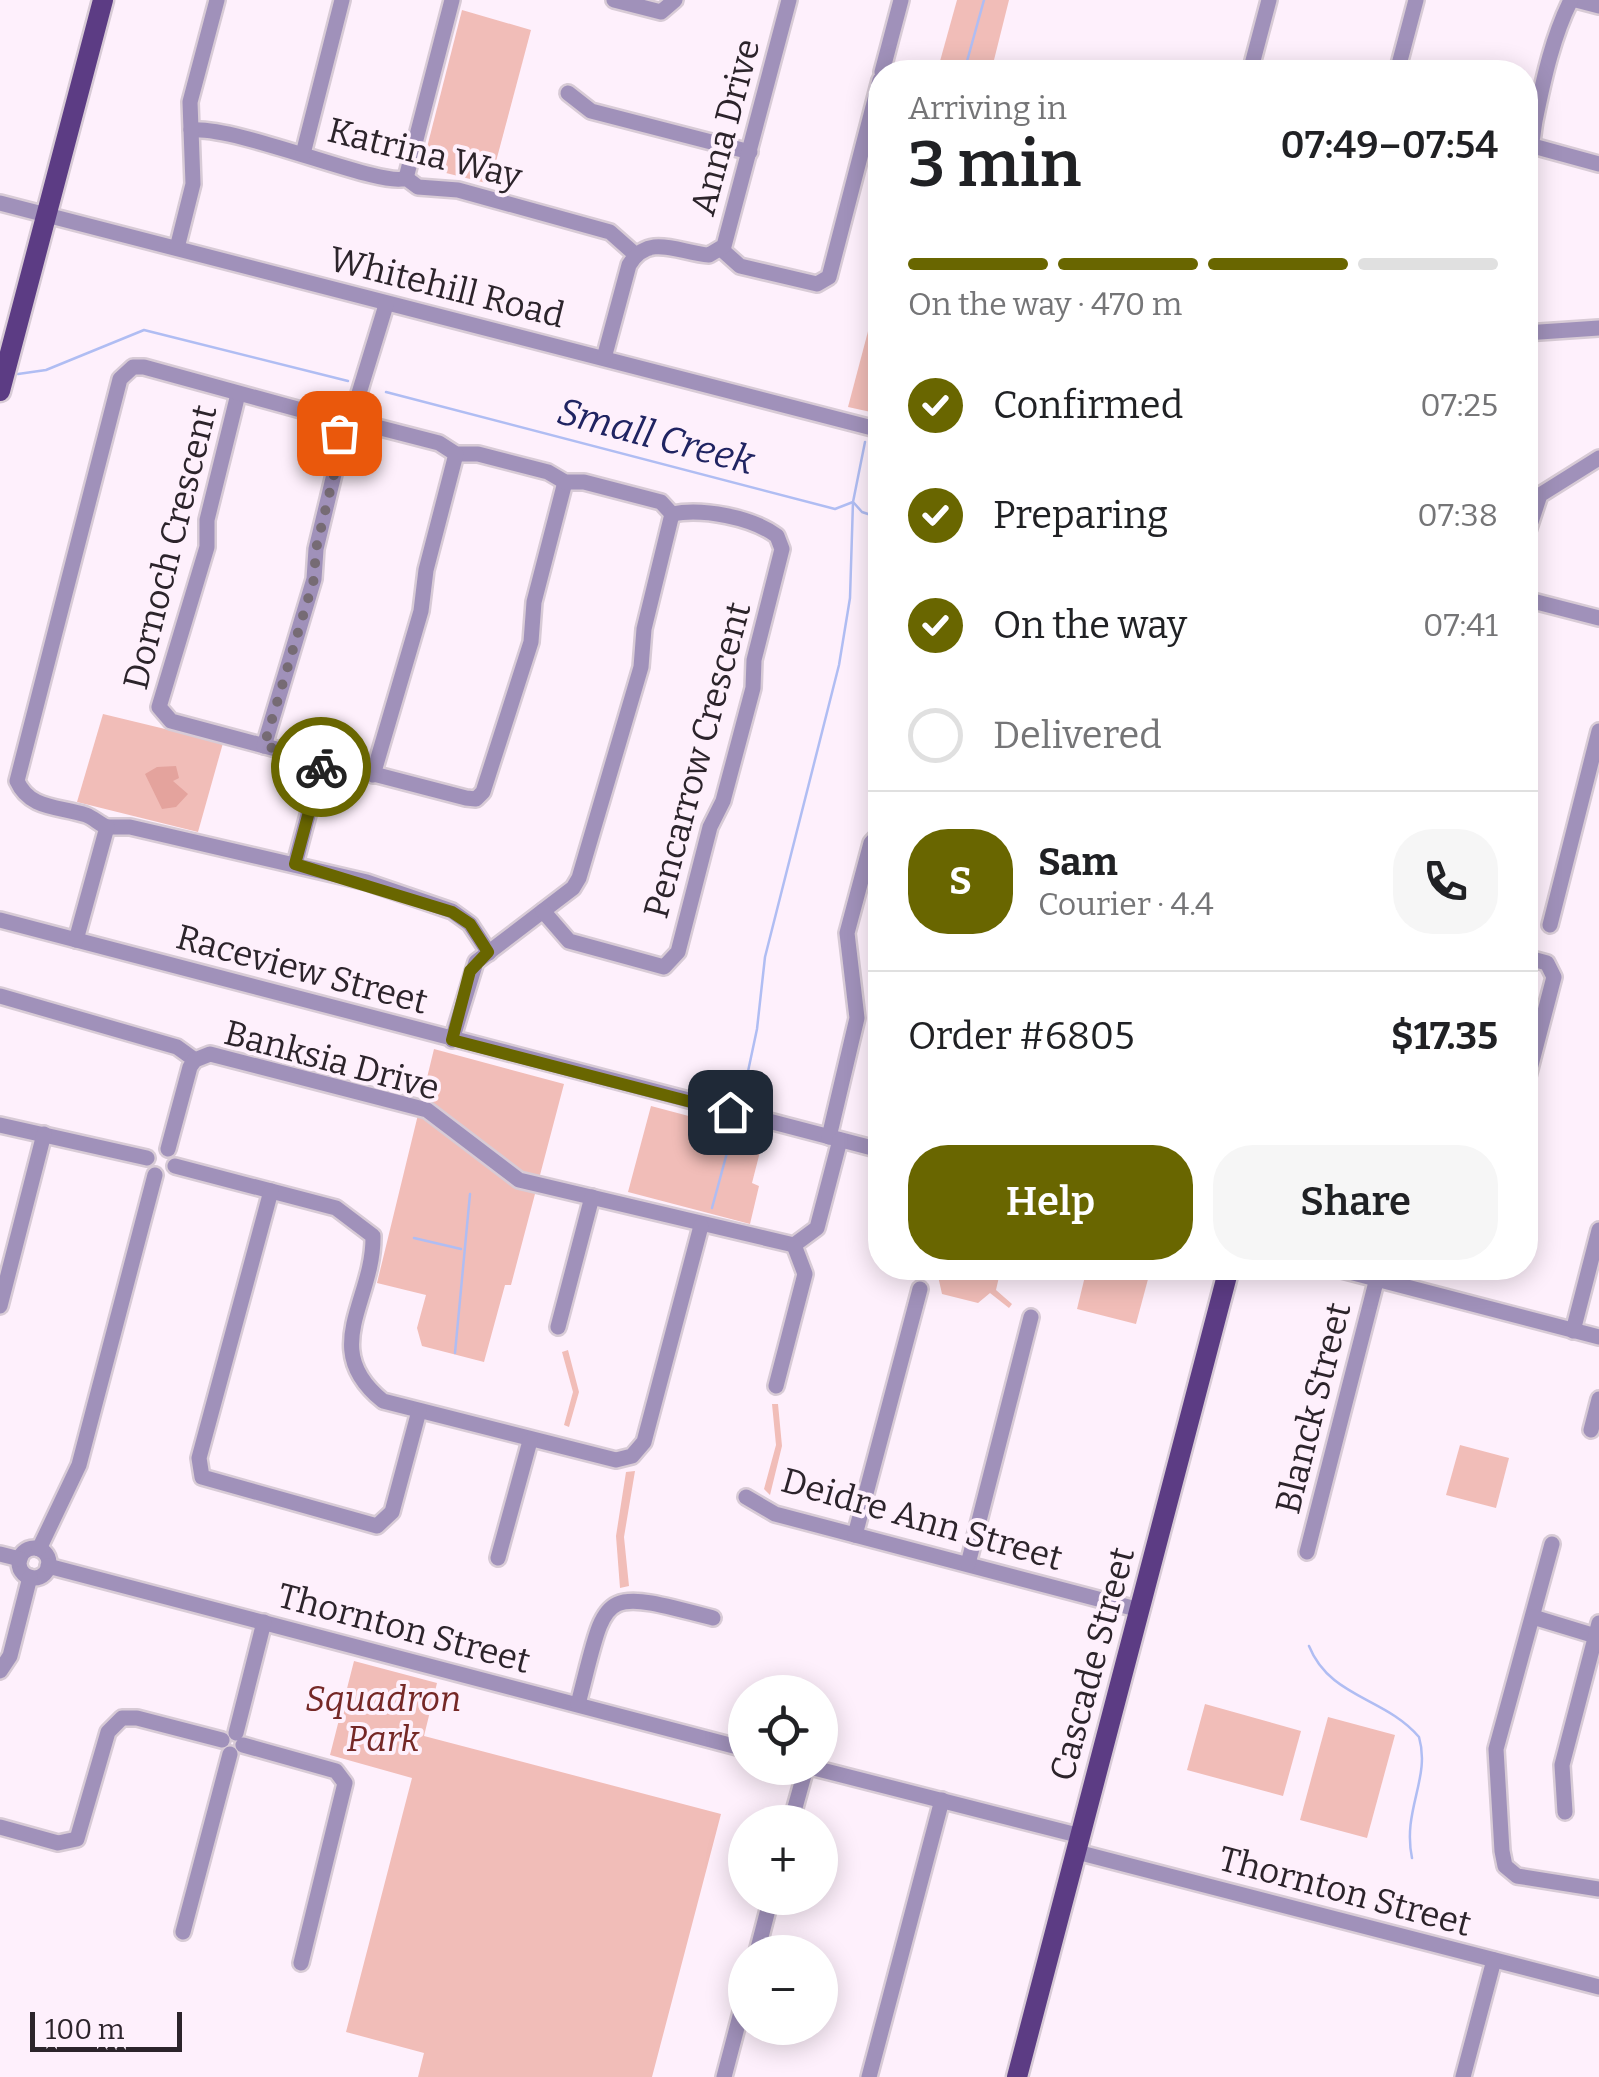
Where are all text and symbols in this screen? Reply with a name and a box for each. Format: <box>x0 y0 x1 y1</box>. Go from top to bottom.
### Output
street label: Anna Drive <box>681 34 769 220</box>
text: Arriving in <box>908 89 1067 127</box>
street label: Katrina Way <box>324 109 527 197</box>
text: 07:49–07:54 <box>1281 122 1498 168</box>
text: 3 min <box>908 125 1081 203</box>
street label: Whitehill Road <box>325 238 569 336</box>
text: On the way · 470 m <box>908 285 1182 323</box>
icon: check <box>908 378 963 433</box>
text: Confirmed <box>993 382 1183 428</box>
text: 07:25 <box>1420 386 1498 424</box>
water label: Small Creek <box>553 388 760 484</box>
pin <box>297 391 382 476</box>
street label: Dornoch Crescent <box>114 400 226 694</box>
icon: bag <box>312 406 367 461</box>
icon: check <box>908 488 963 543</box>
text: Preparing <box>993 492 1168 538</box>
text: 07:38 <box>1417 496 1498 534</box>
street label: Pencarrow Crescent <box>635 597 759 923</box>
icon: check <box>908 598 963 653</box>
text: On the way <box>993 602 1187 648</box>
text: 07:41 <box>1423 606 1498 644</box>
text: Delivered <box>993 712 1162 758</box>
courier <box>271 717 371 817</box>
icon: bike <box>294 740 349 795</box>
button: phone <box>1393 829 1498 934</box>
text: Sam <box>1038 839 1118 885</box>
text: S <box>949 858 972 904</box>
text: Courier · 4.4 <box>1038 885 1214 923</box>
street label: Raceview Street <box>172 915 433 1023</box>
street label: Banksia Drive <box>220 1011 444 1109</box>
text: Order #6805 <box>908 1013 1135 1059</box>
text: $17.35 <box>1391 1013 1498 1059</box>
pin <box>688 1070 773 1155</box>
icon: home <box>703 1085 758 1140</box>
button: Help <box>908 1145 1193 1260</box>
button: Share <box>1213 1145 1498 1260</box>
street label: Blanck Street <box>1266 1298 1360 1518</box>
street label: Deidre Ann Street <box>777 1459 1068 1579</box>
street label: Cascade Street <box>1041 1542 1143 1785</box>
street label: Thornton Street <box>273 1574 535 1682</box>
map controls <box>728 1675 838 2045</box>
button: locate <box>728 1675 838 1785</box>
park label: Squadron Park <box>305 1678 461 1760</box>
button: + <box>728 1805 838 1915</box>
street label: Thornton Street <box>1214 1837 1476 1945</box>
button: − <box>728 1935 838 2045</box>
scale bar <box>30 2007 182 2052</box>
text: 100 m <box>45 2013 125 2046</box>

